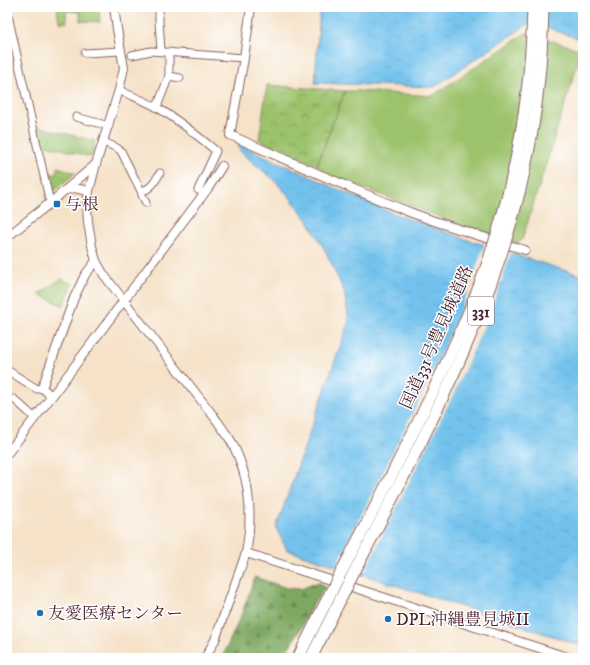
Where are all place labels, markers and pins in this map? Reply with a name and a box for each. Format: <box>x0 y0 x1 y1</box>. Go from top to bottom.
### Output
place label: 与根 <box>65 194 99 216</box>
marker: 与根 <box>52 199 62 209</box>
place label: 友愛医療センター <box>48 603 183 625</box>
marker: 友愛医療センター <box>35 608 45 618</box>
place label: DPL沖縄豊見城II <box>396 609 530 631</box>
marker: DPL沖縄豊見城II <box>383 614 393 624</box>

